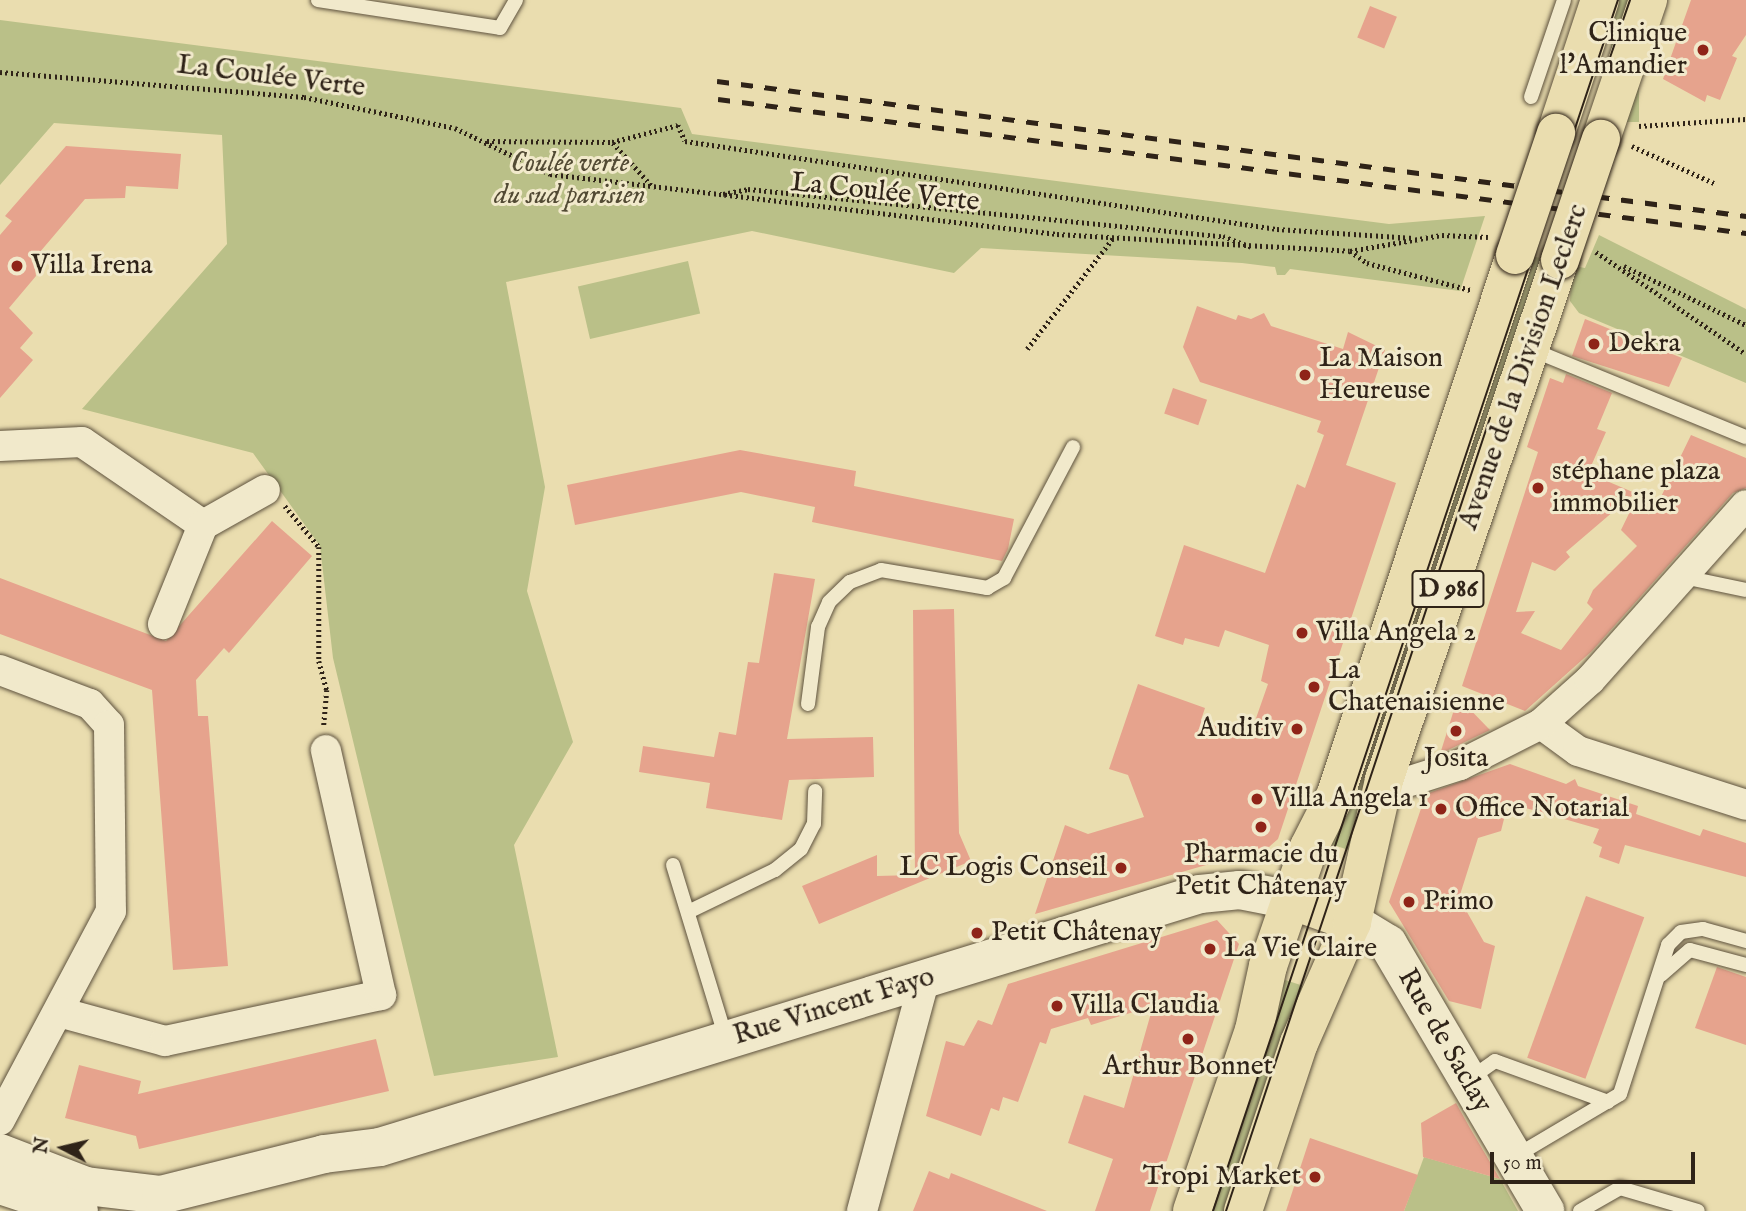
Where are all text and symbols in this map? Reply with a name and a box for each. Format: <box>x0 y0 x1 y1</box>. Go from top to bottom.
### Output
place label: Clinique l'Amandier <box>1560 17 1687 83</box>
marker: Clinique l'Amandier <box>1693 40 1713 60</box>
street label: La Coulée Verte <box>175 49 367 105</box>
park label: Coulée verte du sud parisien <box>494 147 646 213</box>
street label: La Coulée Verte <box>789 166 981 220</box>
street label: Avenue de la Division Leclerc <box>1452 200 1596 534</box>
place label: Villa Irena <box>31 249 153 283</box>
marker: Villa Irena <box>9 258 25 274</box>
place label: Dekra <box>1608 327 1681 361</box>
marker: Dekra <box>1586 336 1602 352</box>
place label: La Maison Heureuse <box>1319 342 1443 408</box>
marker: La Maison Heureuse <box>1297 367 1313 383</box>
place label: stéphane plaza immobilier <box>1552 455 1720 521</box>
marker: stéphane plaza immobilier <box>1530 480 1546 496</box>
road number: D 986 <box>1411 566 1485 611</box>
place label: Villa Angela 2 <box>1316 616 1476 650</box>
marker: Villa Angela 2 <box>1294 625 1310 641</box>
place label: La Chatenaisienne <box>1328 654 1505 720</box>
marker: La Chatenaisienne <box>1306 679 1322 695</box>
place label: Auditiv <box>1198 712 1283 746</box>
marker: Auditiv <box>1289 721 1305 737</box>
marker: Josita <box>1448 723 1464 739</box>
place label: Josita <box>1424 742 1488 776</box>
place label: Villa Angela 1 <box>1271 782 1429 816</box>
marker: Villa Angela 1 <box>1249 791 1265 807</box>
place label: Office Notarial <box>1455 792 1629 826</box>
marker: Office Notarial <box>1433 801 1449 817</box>
marker: Pharmacie du Petit Châtenay <box>1253 819 1269 835</box>
place label: Pharmacie du Petit Châtenay <box>1175 838 1347 904</box>
place label: LC Logis Conseil <box>899 851 1107 885</box>
marker: LC Logis Conseil <box>1113 860 1129 876</box>
place label: Primo <box>1423 885 1494 919</box>
marker: Primo <box>1401 894 1417 910</box>
place label: Petit Châtenay <box>991 916 1162 950</box>
marker: Petit Châtenay <box>969 925 985 941</box>
place label: La Vie Claire <box>1224 932 1377 966</box>
marker: La Vie Claire <box>1202 941 1218 957</box>
street label: Rue Vincent Fayo <box>729 960 939 1054</box>
street label: Rue de Saclay <box>1389 963 1499 1119</box>
place label: Villa Claudia <box>1071 989 1219 1023</box>
marker: Villa Claudia <box>1049 998 1065 1014</box>
marker: Arthur Bonnet <box>1180 1031 1196 1047</box>
place label: Arthur Bonnet <box>1103 1050 1273 1084</box>
north arrow <box>28 1113 98 1183</box>
text: N <box>29 1136 55 1155</box>
scale bar <box>1494 1138 1699 1182</box>
text: 50 m <box>1503 1150 1542 1177</box>
place label: Tropi Market <box>1143 1160 1301 1194</box>
marker: Tropi Market <box>1307 1169 1323 1185</box>

